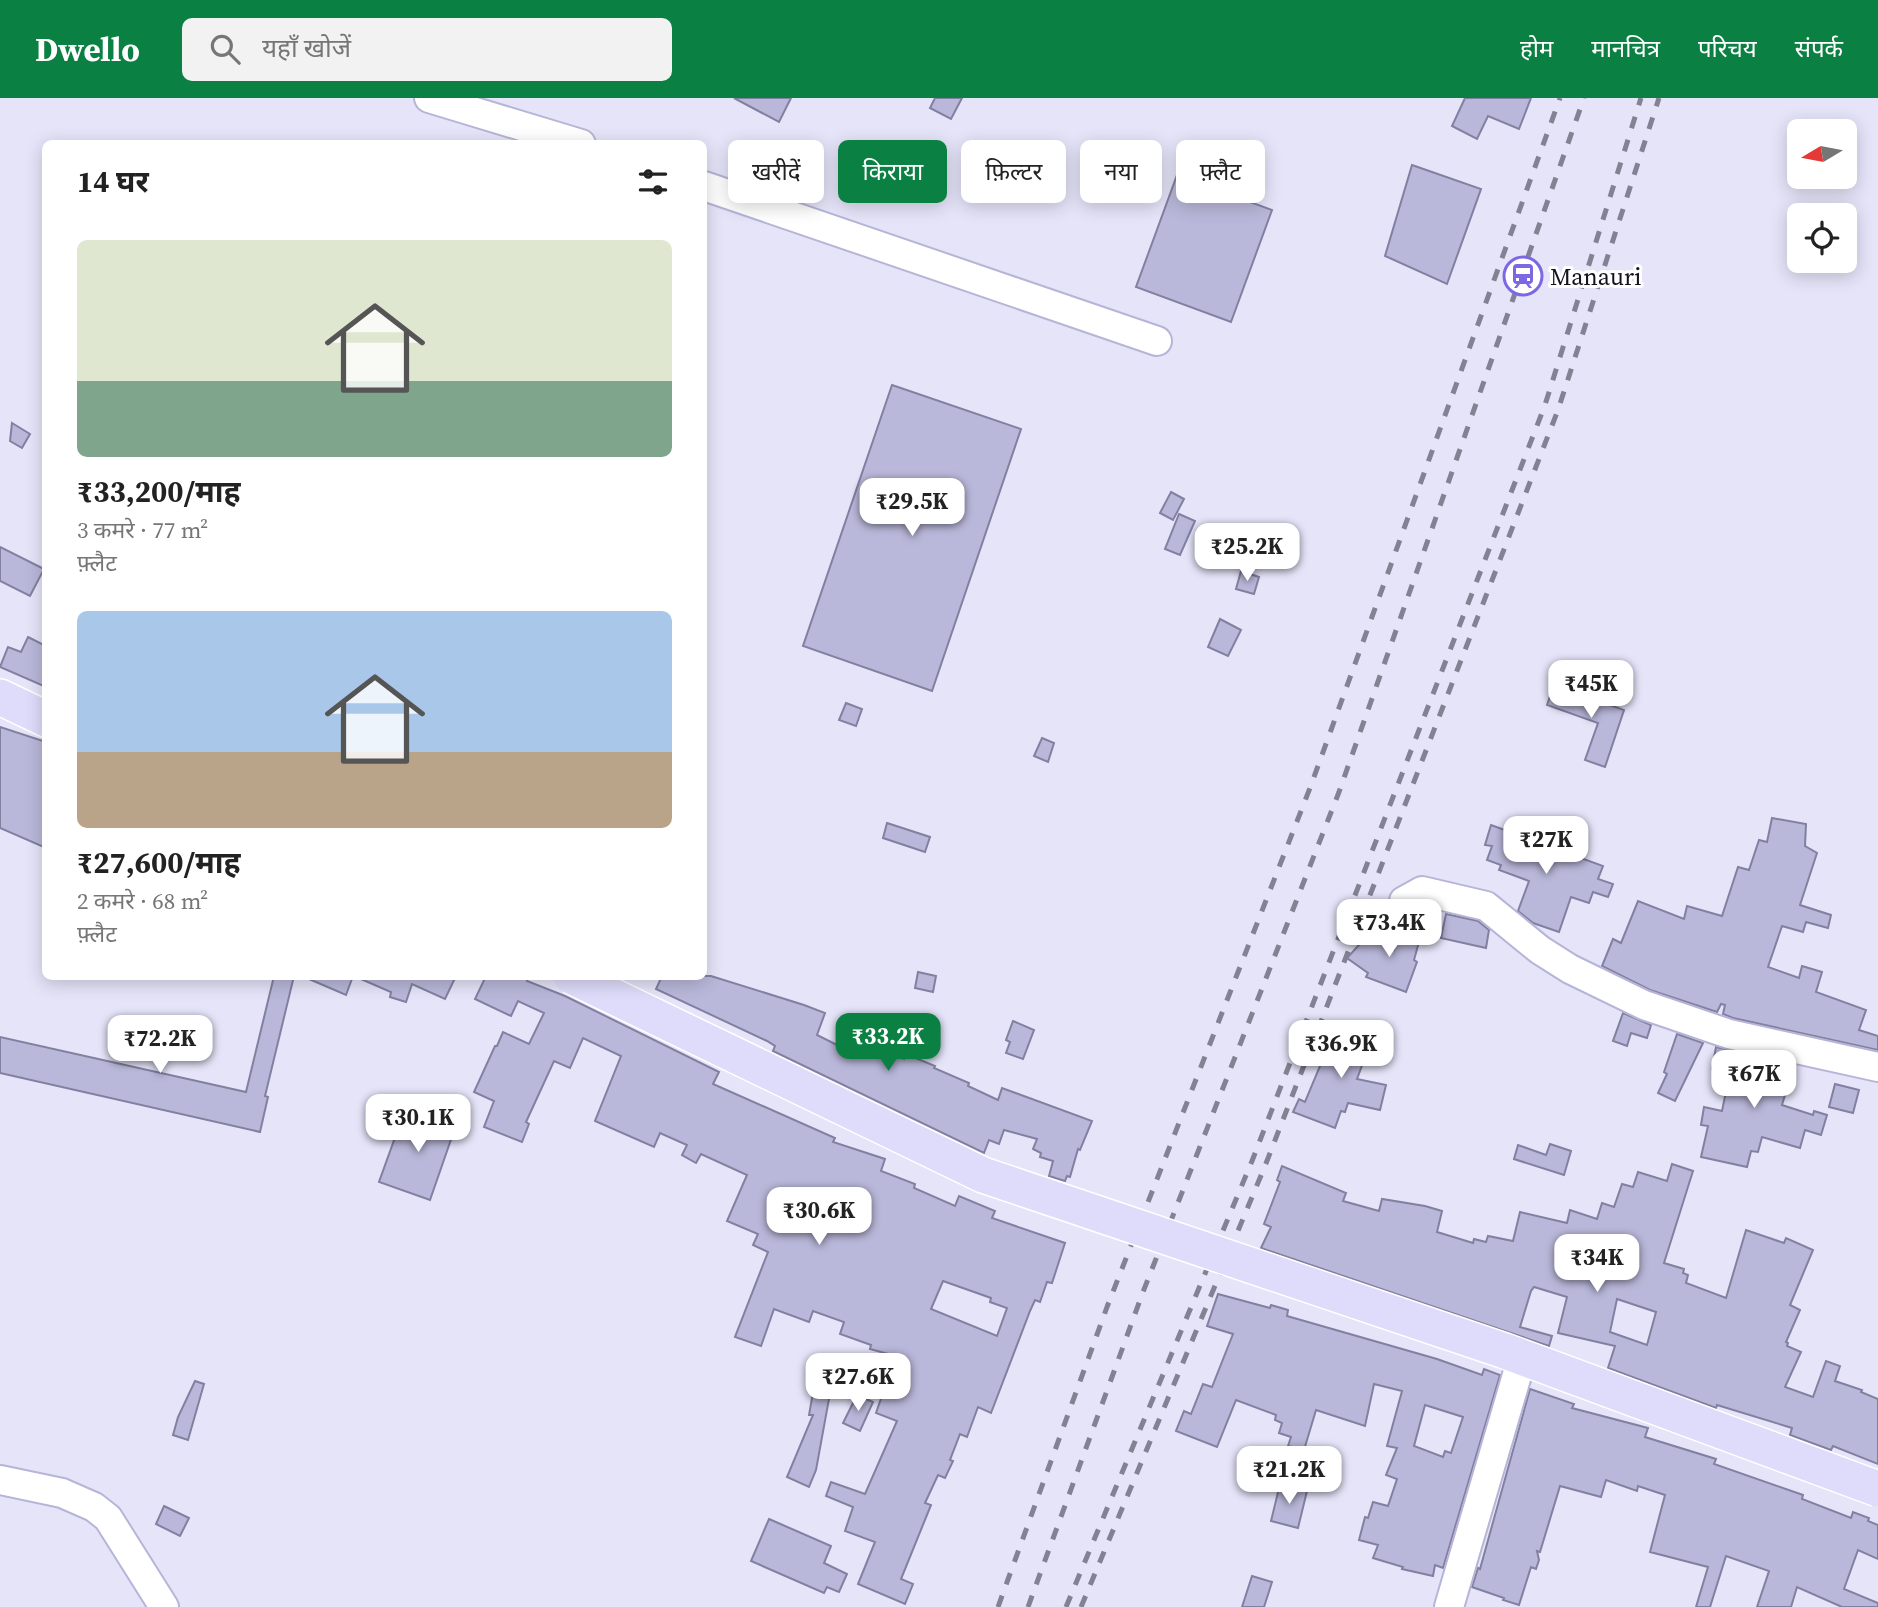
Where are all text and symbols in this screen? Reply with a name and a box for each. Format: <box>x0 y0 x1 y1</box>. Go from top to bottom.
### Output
search box <box>182 18 672 81</box>
text: Dwello <box>35 27 140 72</box>
icon: search <box>206 30 244 68</box>
text: यहाँ खोजें <box>262 30 351 66</box>
text: होम <box>1520 32 1553 65</box>
text: मानचित्र <box>1591 32 1660 65</box>
text: परिचय <box>1698 32 1757 65</box>
text: संपर्क <box>1795 32 1843 65</box>
north arrow <box>1787 119 1857 189</box>
map controls <box>1787 119 1857 273</box>
chip: खरीदें <box>728 140 824 203</box>
chip: किराया <box>838 140 947 203</box>
chip: फ़िल्टर <box>961 140 1066 203</box>
chip: नया <box>1080 140 1162 203</box>
chip: फ़्लैट <box>1176 140 1265 203</box>
text: 14 घर <box>77 161 149 202</box>
icon: filters <box>634 163 672 201</box>
button: locate <box>1787 203 1857 273</box>
station icon: Manauri <box>1502 255 1544 297</box>
place label: Manauri <box>1550 260 1641 293</box>
icon: home <box>312 285 438 411</box>
text: ₹33,200/माह <box>77 471 241 512</box>
pin: ₹29.5K <box>855 478 969 538</box>
text: ₹29.5K <box>876 485 948 517</box>
text: 3 कमरे · 77 m² <box>77 514 208 546</box>
pin: ₹25.2K <box>1190 524 1304 583</box>
text: ₹25.2K <box>1211 530 1283 562</box>
text: फ़्लैट <box>77 547 117 579</box>
icon: home <box>312 656 438 782</box>
pin: ₹45K <box>1550 660 1632 720</box>
text: ₹45K <box>1564 667 1618 699</box>
pin: ₹27K <box>1505 816 1587 876</box>
text: ₹27K <box>1519 823 1573 855</box>
text: ₹27,600/माह <box>77 842 241 883</box>
text: 2 कमरे · 68 m² <box>77 885 208 917</box>
pin: ₹73.4K <box>1332 900 1446 959</box>
text: ₹73.4K <box>1353 906 1425 938</box>
text: फ़्लैट <box>77 918 117 950</box>
pin: ₹33.2K <box>831 1014 945 1073</box>
pin: ₹72.2K <box>103 1016 217 1075</box>
text: ₹33.2K <box>852 1020 924 1052</box>
pin: ₹36.9K <box>1284 1020 1398 1080</box>
text: ₹72.2K <box>124 1022 196 1054</box>
text: ₹36.9K <box>1305 1027 1377 1059</box>
pin: ₹67K <box>1713 1051 1795 1110</box>
text: ₹67K <box>1727 1057 1781 1089</box>
pin: ₹30.1K <box>361 1094 475 1154</box>
text: ₹30.1K <box>382 1101 454 1133</box>
pin: ₹30.6K <box>762 1188 876 1247</box>
text: ₹30.6K <box>783 1194 855 1226</box>
pin: ₹34K <box>1556 1234 1638 1294</box>
text: ₹34K <box>1570 1241 1624 1273</box>
pin: ₹27.6K <box>801 1354 915 1413</box>
text: ₹27.6K <box>822 1360 894 1392</box>
pin: ₹21.2K <box>1232 1446 1346 1506</box>
text: ₹21.2K <box>1253 1453 1325 1485</box>

